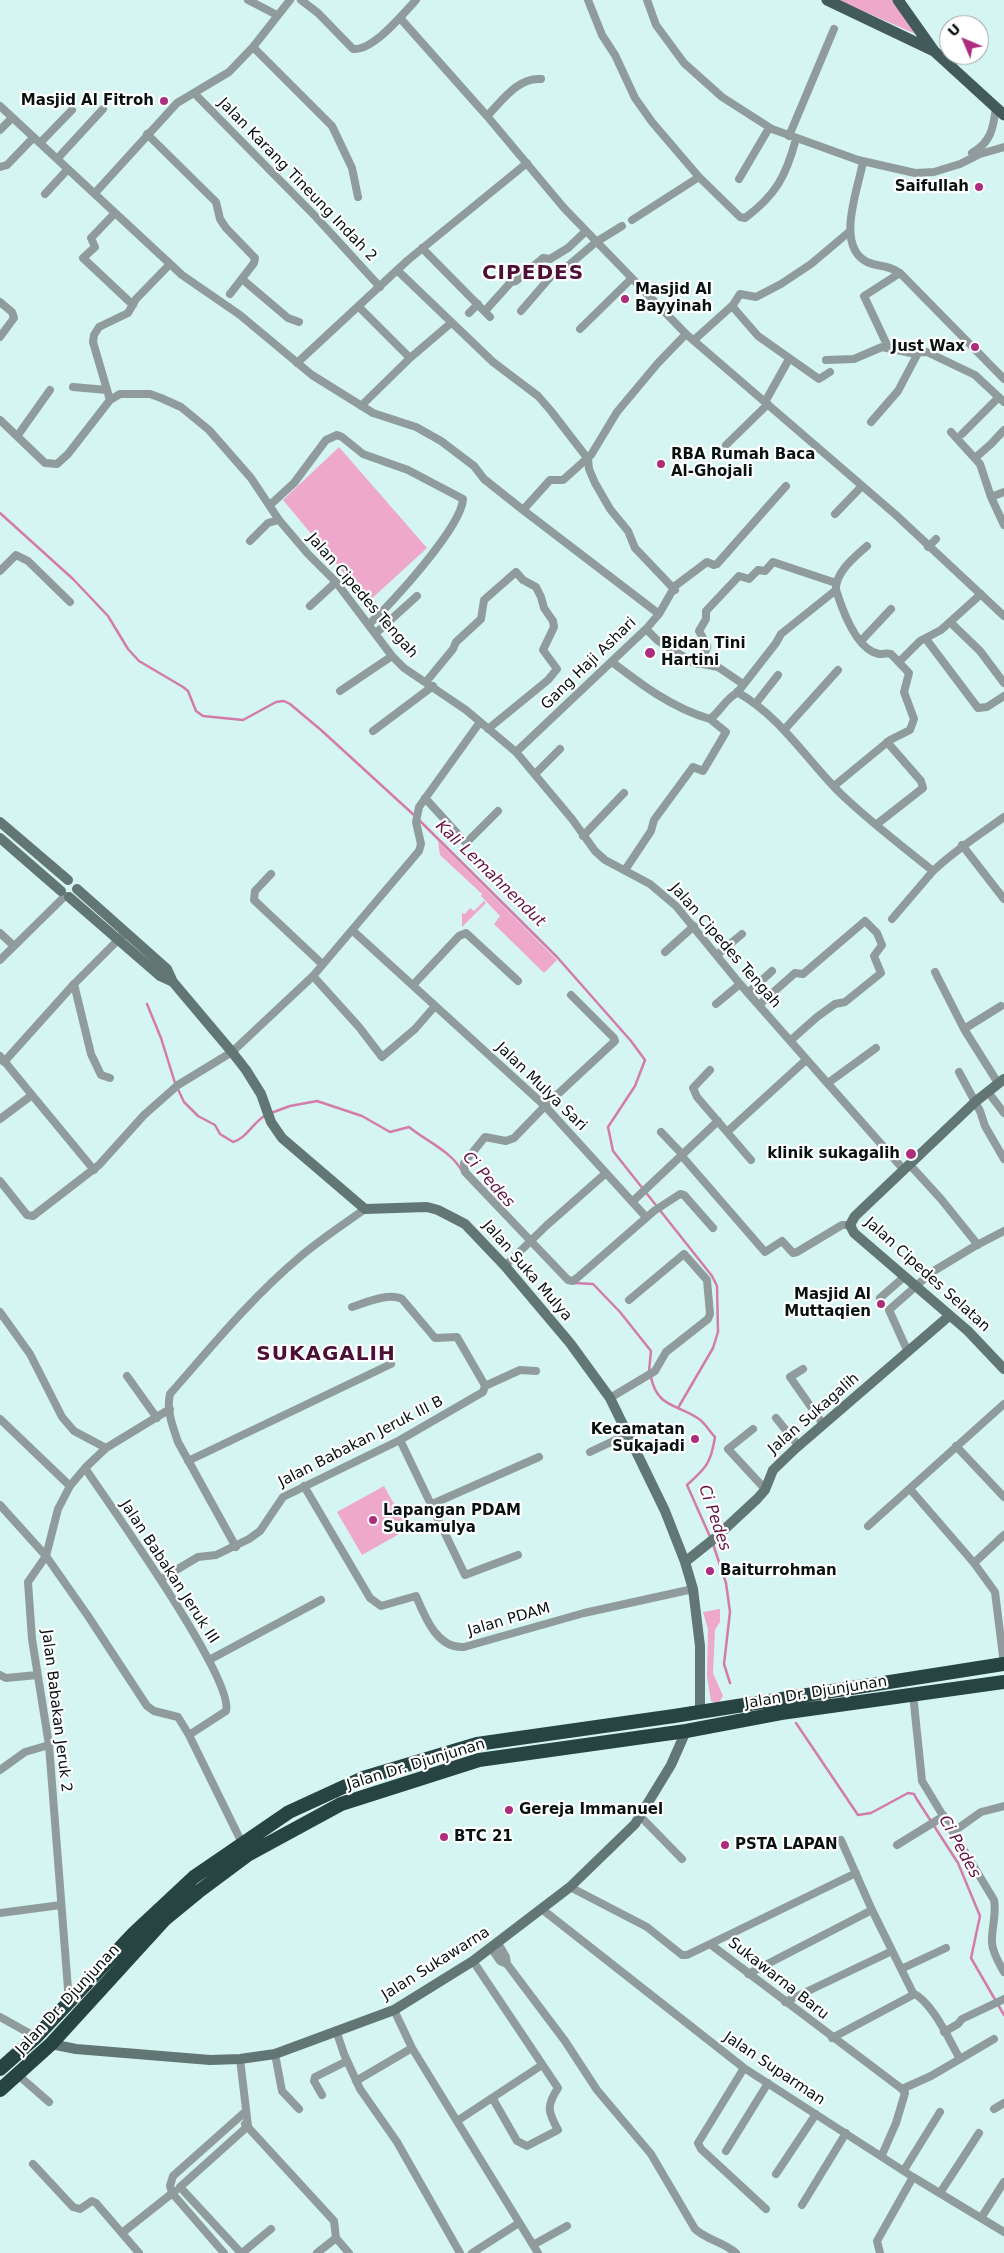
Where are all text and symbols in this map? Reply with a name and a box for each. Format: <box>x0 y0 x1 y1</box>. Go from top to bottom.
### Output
north arrow <box>939 15 989 65</box>
text: U <box>944 20 964 40</box>
place label: Masjid Al Fitroh <box>21 92 154 110</box>
street label: Jalan Karang Tineung Indah 2 <box>214 94 380 266</box>
marker: Masjid Al Fitroh <box>158 95 170 107</box>
place label: Saifullah <box>895 178 969 196</box>
marker: Saifullah <box>973 181 985 193</box>
district label: CIPEDES <box>481 262 585 286</box>
place label: Masjid Al Bayyinah <box>635 281 712 316</box>
marker: Masjid Al Bayyinah <box>619 293 631 305</box>
place label: Just Wax <box>892 338 965 356</box>
marker: Just Wax <box>969 341 981 353</box>
place label: RBA Rumah Baca Al-Ghojali <box>671 446 815 481</box>
marker: RBA Rumah Baca Al-Ghojali <box>655 458 667 470</box>
street label: Jalan Cipedes Tengah <box>303 530 421 662</box>
street label: Gang Haji Ashari <box>538 614 640 714</box>
place label: Bidan Tini Hartini <box>661 635 746 670</box>
marker: Bidan Tini Hartini <box>643 646 657 660</box>
water label: Kali Lemahnendut <box>431 817 549 931</box>
street label: Jalan Cipedes Tengah <box>666 880 784 1012</box>
street label: Jalan Mulya Sari <box>492 1039 590 1135</box>
place label: klinik sukagalih <box>767 1145 900 1163</box>
marker: klinik sukagalih <box>904 1147 918 1161</box>
water label: Ci Pedes <box>458 1148 518 1212</box>
street label: Jalan Cipedes Selatan <box>861 1214 993 1336</box>
street label: Jalan Suka Mulya <box>478 1217 576 1325</box>
place label: Masjid Al Muttaqien <box>784 1286 871 1321</box>
marker: Masjid Al Muttaqien <box>875 1298 887 1310</box>
district label: SUKAGALIH <box>255 1343 397 1367</box>
street label: Jalan Sukagalih <box>765 1370 863 1458</box>
street label: Jalan Babakan Jeruk III B <box>276 1393 446 1491</box>
place label: Kecamatan Sukajadi <box>591 1421 685 1456</box>
marker: Kecamatan Sukajadi <box>689 1433 701 1445</box>
water label: Ci Pedes <box>694 1482 734 1554</box>
street label: Jalan Babakan Jeruk III <box>116 1497 222 1647</box>
place label: Lapangan PDAM Sukamulya <box>383 1502 521 1537</box>
marker: Lapangan PDAM Sukamulya <box>367 1514 379 1526</box>
place label: Baiturrohman <box>720 1562 837 1580</box>
marker: Baiturrohman <box>704 1565 716 1577</box>
street label: Jalan PDAM <box>466 1600 552 1640</box>
street label: Jalan Babakan Jeruk 2 <box>37 1629 75 1793</box>
street label: Jalan Dr. Djunjunan <box>744 1673 888 1713</box>
street label: Jalan Dr. Djunjunan <box>345 1735 487 1795</box>
place label: Gereja Immanuel <box>519 1801 663 1819</box>
marker: Gereja Immanuel <box>503 1804 515 1816</box>
water label: Ci Pedes <box>934 1812 984 1882</box>
place label: BTC 21 <box>454 1828 513 1846</box>
marker: BTC 21 <box>438 1831 450 1843</box>
place label: PSTA LAPAN <box>735 1836 838 1854</box>
marker: PSTA LAPAN <box>719 1839 731 1851</box>
street label: Jalan Sukawarna <box>379 1924 493 2004</box>
street label: Sukawarna Baru <box>724 1934 832 2024</box>
street label: Jalan Dr. Djunjunan <box>12 1941 124 2059</box>
street label: Jalan Suparman <box>720 2028 828 2110</box>

